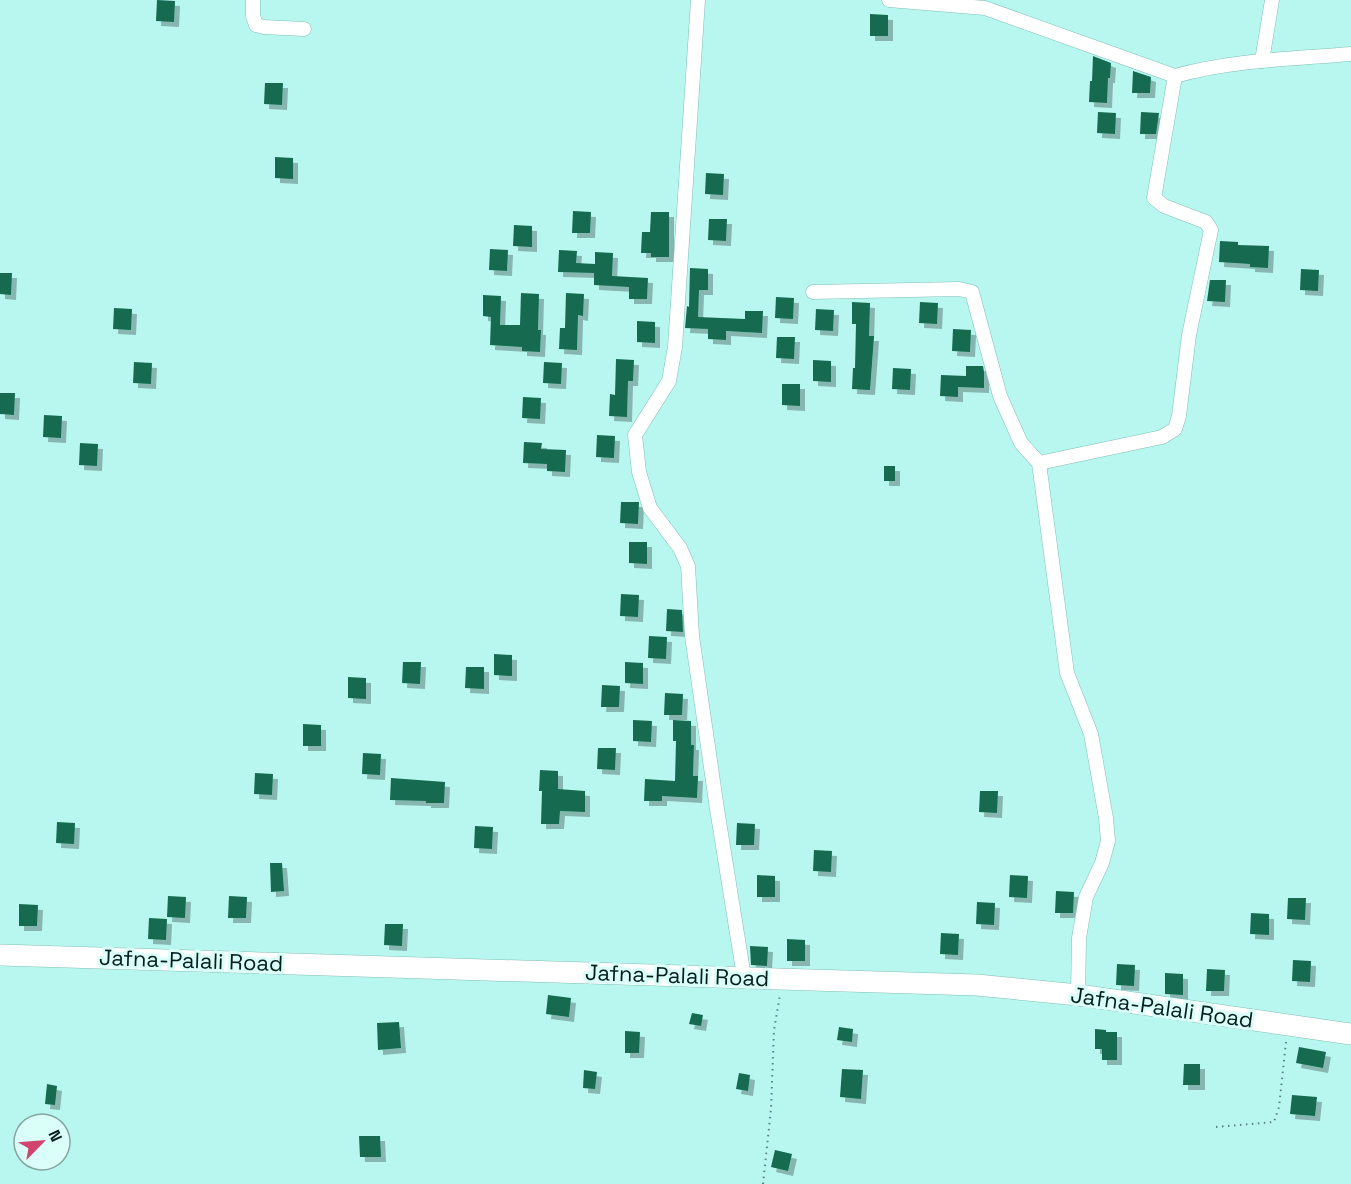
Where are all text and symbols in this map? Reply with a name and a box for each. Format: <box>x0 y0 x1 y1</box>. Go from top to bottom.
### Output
street label: Jafna-Palali Road <box>98 943 284 977</box>
street label: Jafna-Palali Road <box>584 958 770 992</box>
street label: Jafna-Palali Road <box>1069 980 1255 1034</box>
north arrow <box>12 1112 72 1172</box>
text: N <box>43 1127 67 1145</box>

